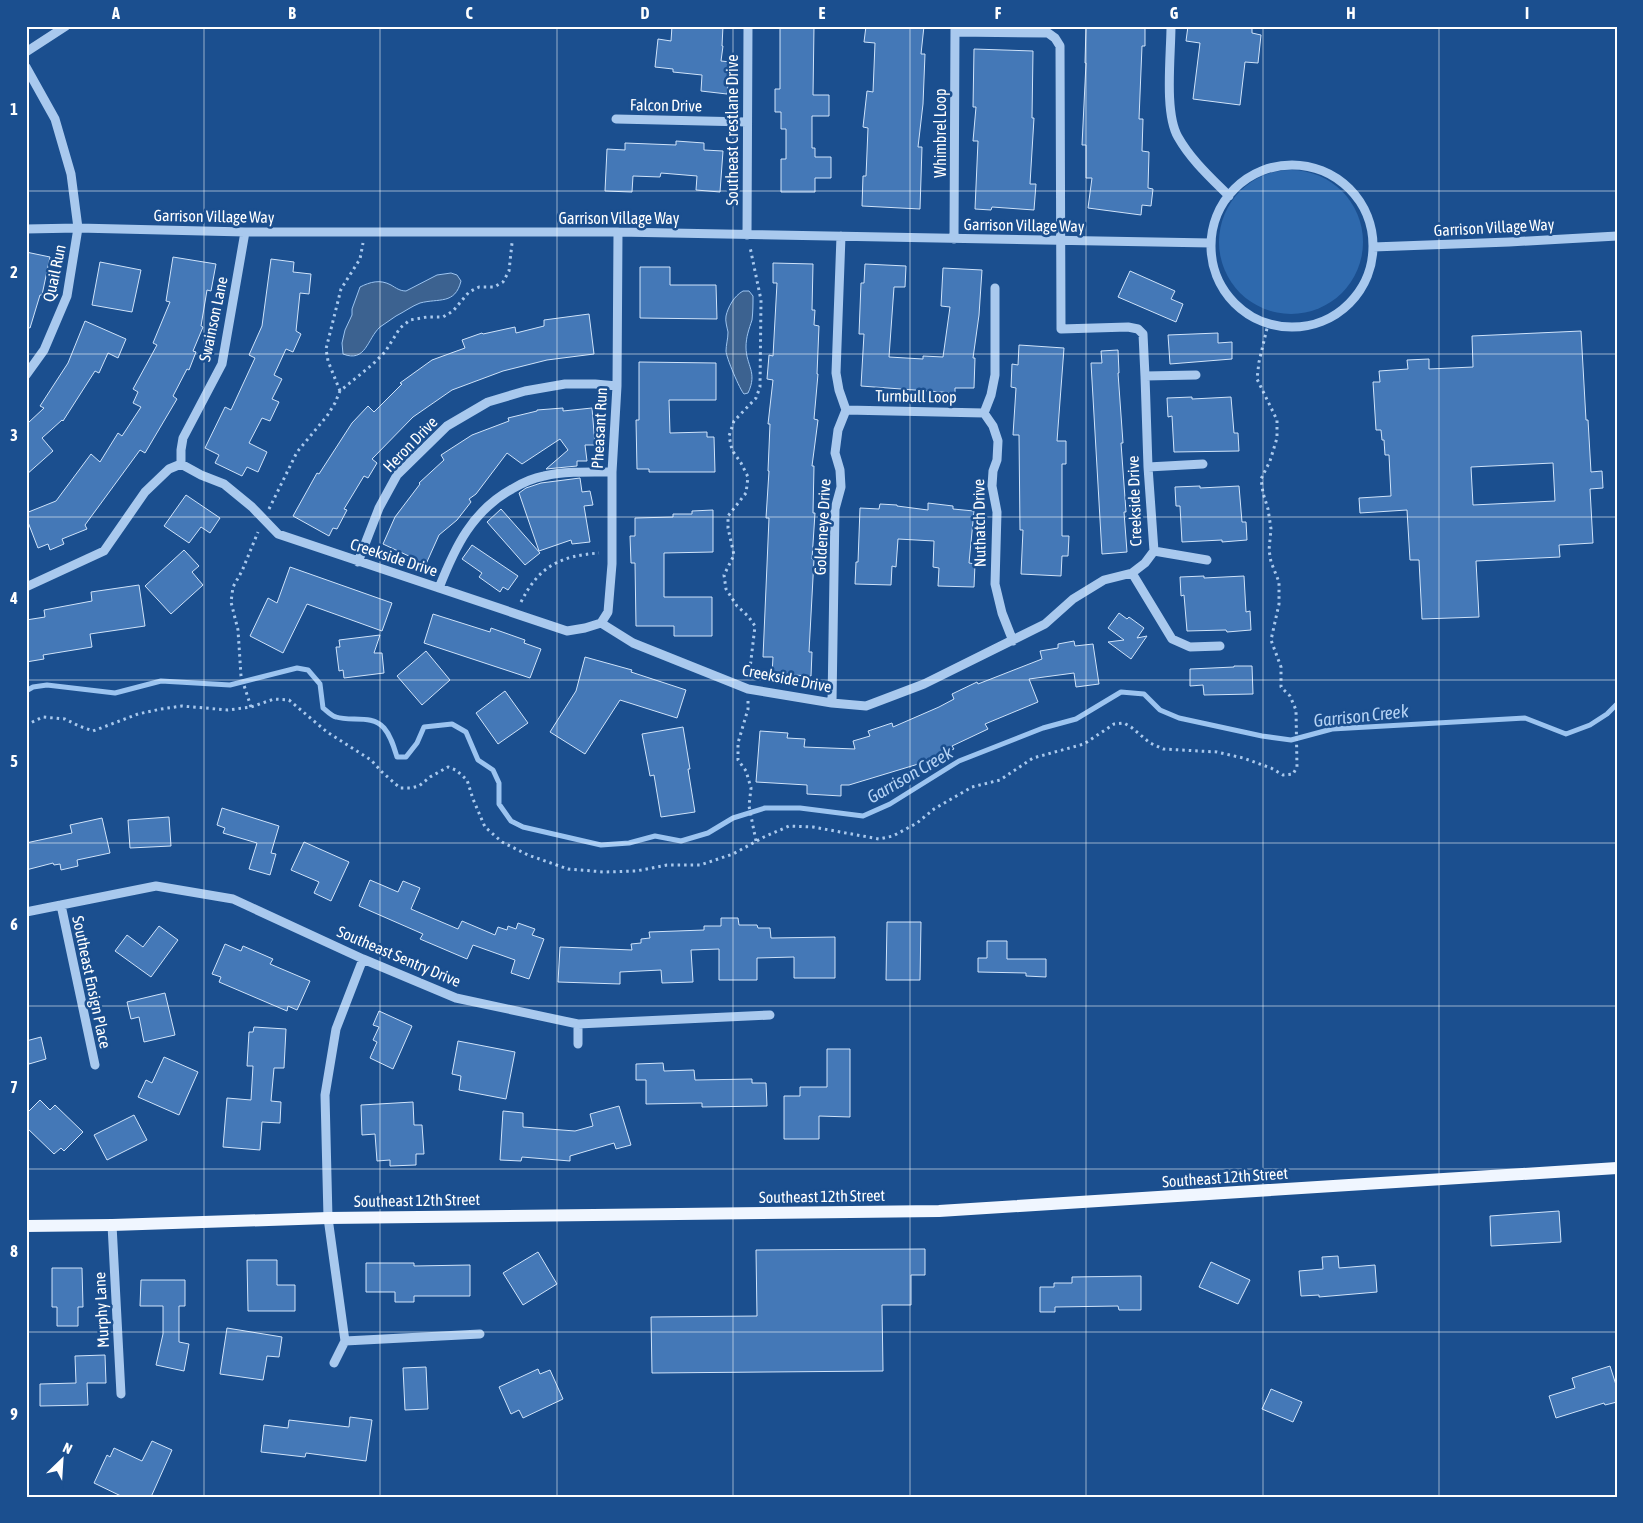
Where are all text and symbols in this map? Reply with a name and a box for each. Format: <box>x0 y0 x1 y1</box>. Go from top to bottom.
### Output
text: A <box>111 4 120 22</box>
text: B <box>288 4 296 22</box>
text: C <box>465 4 473 22</box>
text: D <box>641 4 650 22</box>
text: E <box>819 4 826 22</box>
text: F <box>995 4 1002 22</box>
text: G <box>1170 4 1179 22</box>
text: H <box>1346 4 1356 22</box>
text: I <box>1525 4 1529 22</box>
street label: Southeast Crestlane Drive <box>723 55 741 205</box>
street label: Whimbrel Loop <box>931 88 950 178</box>
street label: Falcon Drive <box>630 95 702 115</box>
text: 1 <box>10 100 18 118</box>
street label: Garrison Village Way <box>153 206 275 227</box>
street label: Garrison Village Way <box>559 209 680 228</box>
street label: Garrison Village Way <box>963 215 1085 236</box>
street label: Garrison Village Way <box>1433 215 1555 240</box>
street label: Quail Run <box>39 243 69 303</box>
text: 2 <box>10 263 18 281</box>
street label: Swainson Lane <box>195 275 231 363</box>
street label: Turnbull Loop <box>875 386 957 407</box>
street label: Pheasant Run <box>588 387 610 469</box>
street label: Heron Drive <box>379 413 441 475</box>
text: 3 <box>10 426 18 444</box>
street label: Creekside Drive <box>1123 455 1145 547</box>
street label: Goldeneye Drive <box>810 478 835 576</box>
street label: Nuthatch Drive <box>969 479 989 567</box>
street label: Creekside Drive <box>348 534 440 580</box>
text: 4 <box>9 589 18 607</box>
street label: Creekside Drive <box>741 660 833 696</box>
water label: Garrison Creek <box>1312 700 1411 731</box>
water label: Garrison Creek <box>863 741 957 808</box>
text: 5 <box>10 752 18 770</box>
street label: Southeast Ensign Place <box>68 914 115 1050</box>
text: 6 <box>10 915 18 933</box>
street label: Southeast Sentry Drive <box>334 922 463 991</box>
text: 7 <box>10 1078 18 1096</box>
street label: Southeast 12th Street <box>1161 1164 1289 1190</box>
street label: Southeast 12th Street <box>759 1186 886 1206</box>
street label: Southeast 12th Street <box>354 1190 481 1210</box>
text: 8 <box>10 1242 18 1260</box>
street label: Murphy Lane <box>90 1272 113 1348</box>
text: 9 <box>10 1405 18 1423</box>
north arrow <box>38 1436 88 1486</box>
text: N <box>60 1439 75 1457</box>

